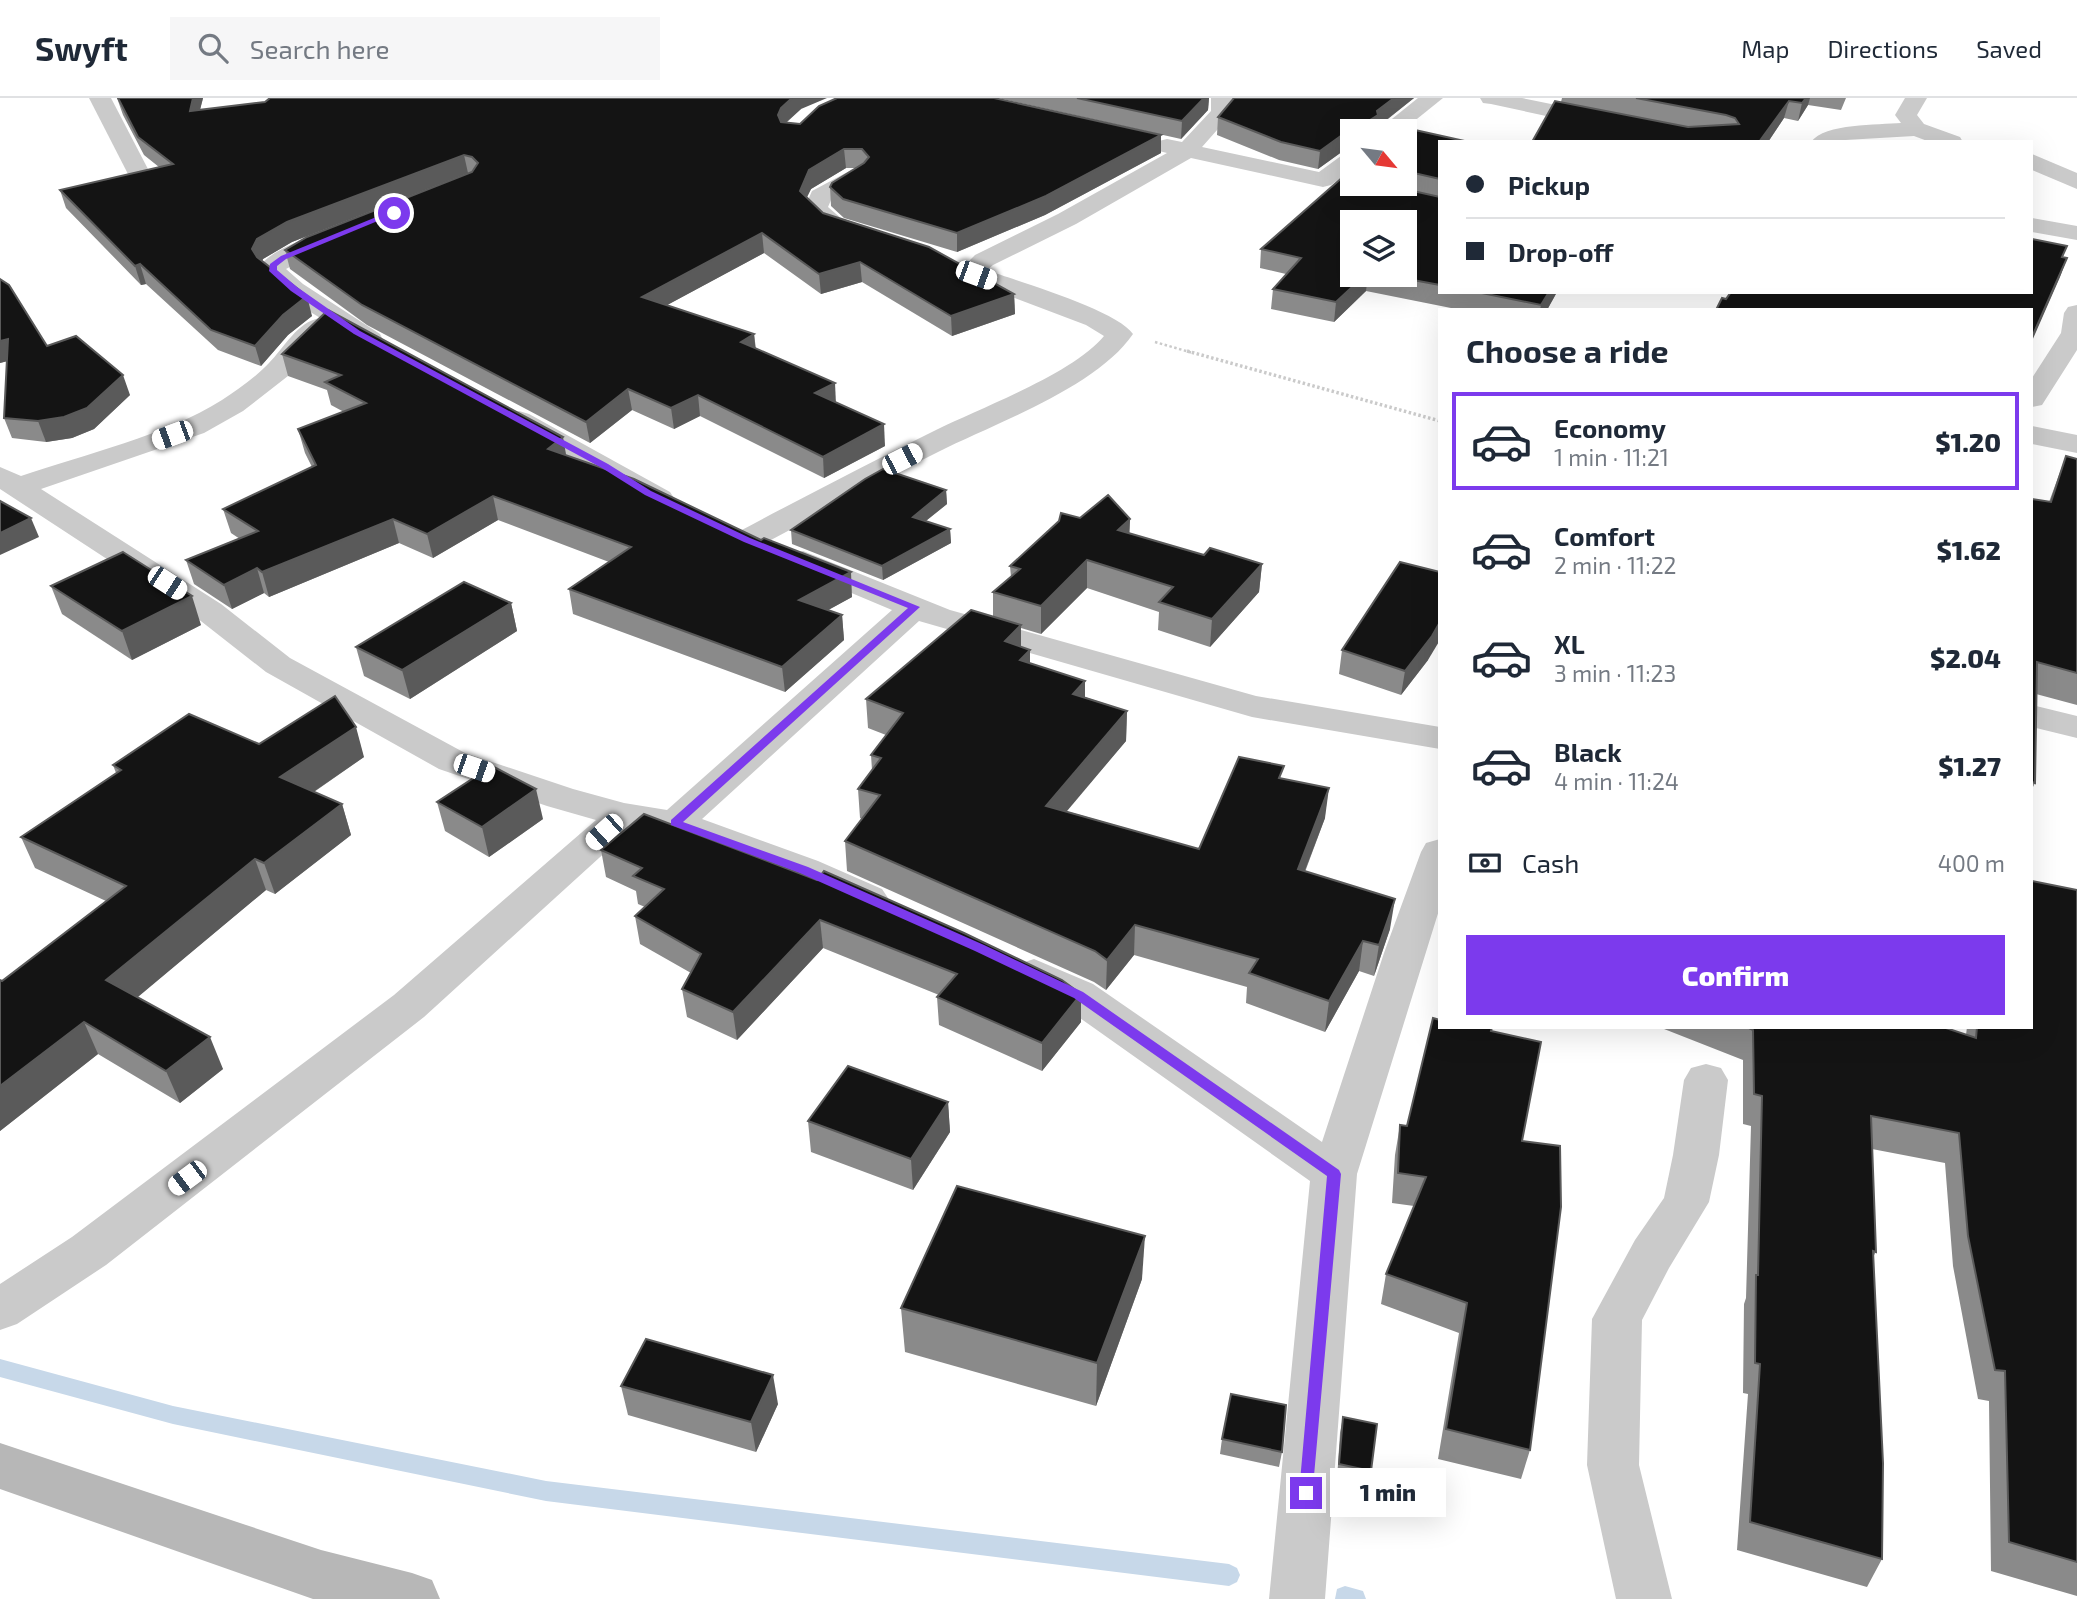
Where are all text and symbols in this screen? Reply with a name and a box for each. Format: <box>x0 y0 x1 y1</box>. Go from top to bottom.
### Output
search box <box>170 17 660 80</box>
text: Swyft <box>35 28 128 68</box>
icon: search <box>194 29 232 67</box>
text: Search here <box>250 33 390 64</box>
text: Map <box>1741 34 1789 63</box>
text: Directions <box>1827 34 1938 63</box>
text: Saved <box>1976 34 2042 63</box>
north arrow <box>1340 119 1418 196</box>
map controls <box>1340 119 1417 287</box>
text: Pickup <box>1508 169 1590 200</box>
route start <box>378 197 410 229</box>
button: layers <box>1340 210 1417 287</box>
text: Drop-off <box>1508 236 1613 267</box>
car <box>953 258 1000 292</box>
text: Choose a ride <box>1466 331 1669 369</box>
icon: car <box>1470 410 1533 473</box>
text: Economy <box>1554 412 1666 443</box>
car <box>149 418 196 452</box>
text: $1.20 <box>1935 426 2001 457</box>
car <box>879 440 926 478</box>
text: 1 min · 11:21 <box>1554 443 1669 471</box>
icon: car <box>1470 518 1533 581</box>
text: Comfort <box>1554 520 1655 551</box>
text: $1.62 <box>1936 534 2001 565</box>
text: 2 min · 11:22 <box>1554 551 1677 579</box>
car <box>144 563 191 603</box>
icon: car <box>1470 626 1533 689</box>
text: XL <box>1554 628 1585 659</box>
text: $2.04 <box>1930 642 2001 673</box>
text: 3 min · 11:23 <box>1554 659 1676 687</box>
icon: car <box>1470 734 1533 797</box>
text: Black <box>1554 736 1622 767</box>
text: $1.27 <box>1938 750 2001 781</box>
car <box>451 751 498 785</box>
text: 4 min · 11:24 <box>1554 767 1679 795</box>
car <box>582 810 627 854</box>
icon: cash <box>1466 844 1504 882</box>
text: Cash <box>1522 847 1579 878</box>
text: 400 m <box>1938 849 2005 877</box>
button: Confirm <box>1466 935 2005 1015</box>
car <box>164 1157 211 1199</box>
callout: 1 min <box>1330 1468 1446 1518</box>
route end <box>1290 1477 1322 1509</box>
text: 1 min <box>1360 1478 1416 1506</box>

